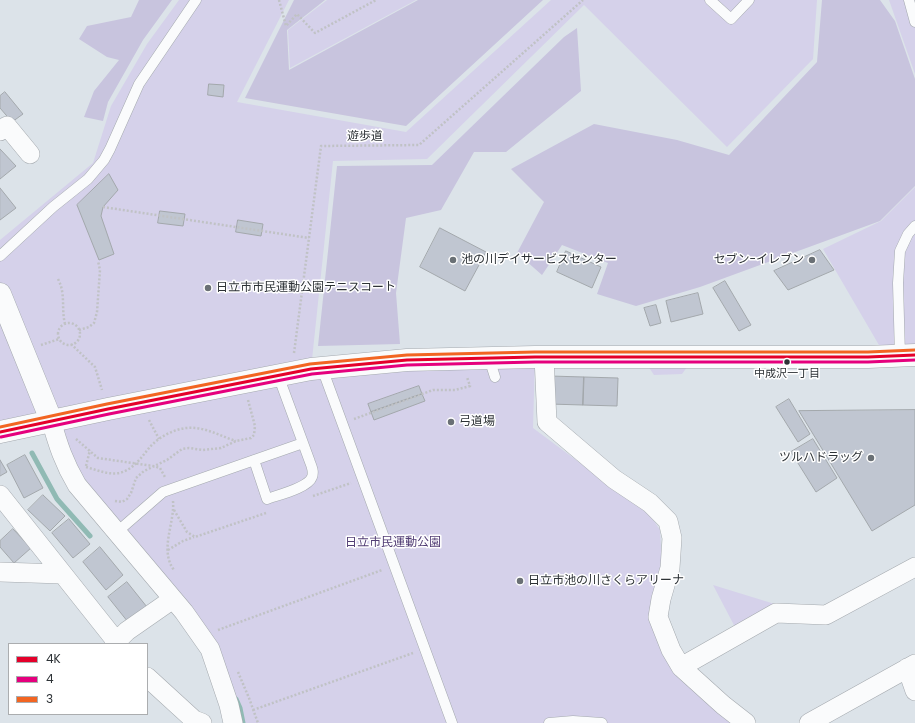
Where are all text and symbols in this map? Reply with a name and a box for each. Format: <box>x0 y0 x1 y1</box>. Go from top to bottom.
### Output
street label: 遊歩道 <box>347 130 383 144</box>
place label: 池の川デイサービスセンター <box>461 253 617 267</box>
place label: セブン-イレブン <box>713 253 804 267</box>
marker: 池の川デイサービスセンター <box>448 255 458 265</box>
marker: セブン-イレブン <box>807 255 817 265</box>
place label: 日立市市民運動公園テニスコート <box>216 281 396 295</box>
marker: 日立市市民運動公園テニスコート <box>203 283 213 293</box>
marker: 中成沢一丁目 <box>782 357 792 367</box>
place label: 中成沢一丁目 <box>754 367 820 381</box>
place label: 弓道場 <box>459 415 495 429</box>
marker: 弓道場 <box>446 417 456 427</box>
place label: ツルハドラッグ <box>779 451 863 465</box>
marker: ツルハドラッグ <box>866 453 876 463</box>
park label: 日立市民運動公園 <box>345 536 441 550</box>
place label: 日立市池の川さくらアリーナ <box>528 574 684 588</box>
marker: 日立市池の川さくらアリーナ <box>515 576 525 586</box>
legend <box>8 643 148 715</box>
text: 4K <box>46 650 61 667</box>
text: 4 <box>46 670 54 687</box>
text: 3 <box>46 690 53 707</box>

